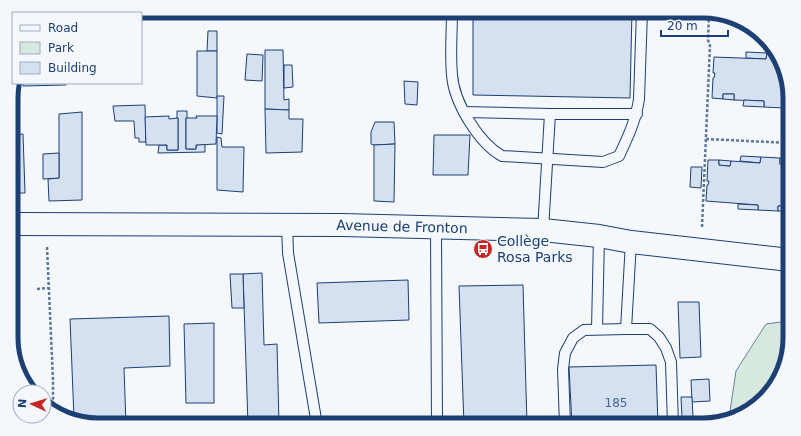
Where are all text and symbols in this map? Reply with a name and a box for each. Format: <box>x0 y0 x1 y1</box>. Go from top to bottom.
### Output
legend <box>12 12 142 84</box>
scale bar <box>661 12 728 38</box>
text: 20 m <box>667 19 698 33</box>
text: Road <box>48 21 78 35</box>
text: Park <box>48 41 74 55</box>
text: Building <box>48 61 97 75</box>
street label: Avenue de Fronton <box>336 217 468 236</box>
place label: Collège Rosa Parks <box>497 233 573 265</box>
bus stop icon: Collège Rosa Parks <box>472 238 494 260</box>
north arrow <box>12 384 52 424</box>
house number: 185 <box>605 396 627 410</box>
text: N <box>16 398 29 408</box>

